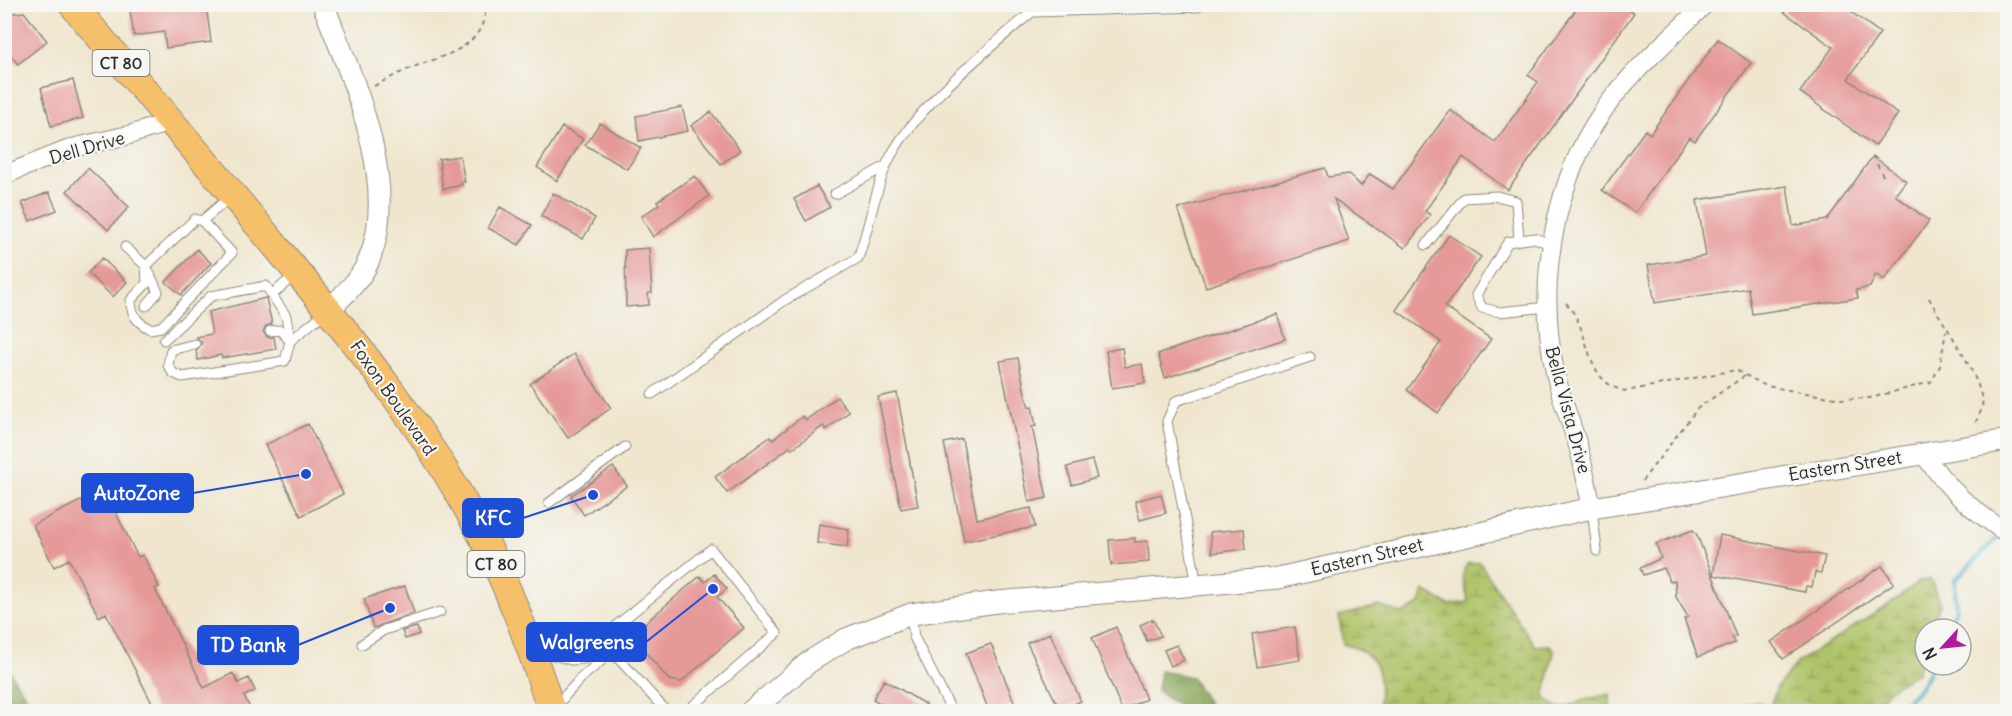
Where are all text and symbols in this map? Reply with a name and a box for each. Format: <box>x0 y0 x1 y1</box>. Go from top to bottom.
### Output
road number: CT 80 <box>92 50 150 76</box>
street label: Dell Drive <box>46 126 127 169</box>
street label: Foxon Boulevard <box>345 336 442 460</box>
street label: Bella Vista Drive <box>1540 344 1597 476</box>
street label: Eastern Street <box>1787 445 1903 486</box>
callout: AutoZone <box>82 474 193 512</box>
text: AutoZone <box>94 480 181 505</box>
callout: KFC <box>463 499 523 537</box>
text: KFC <box>475 505 511 530</box>
street label: Eastern Street <box>1309 532 1425 581</box>
road number: CT 80 <box>468 551 524 577</box>
north arrow <box>1913 617 1973 677</box>
callout: Walgreens <box>527 623 646 661</box>
callout: TD Bank <box>198 626 298 664</box>
text: Walgreens <box>540 629 634 654</box>
text: TD Bank <box>210 632 286 657</box>
text: N <box>1918 644 1941 663</box>

